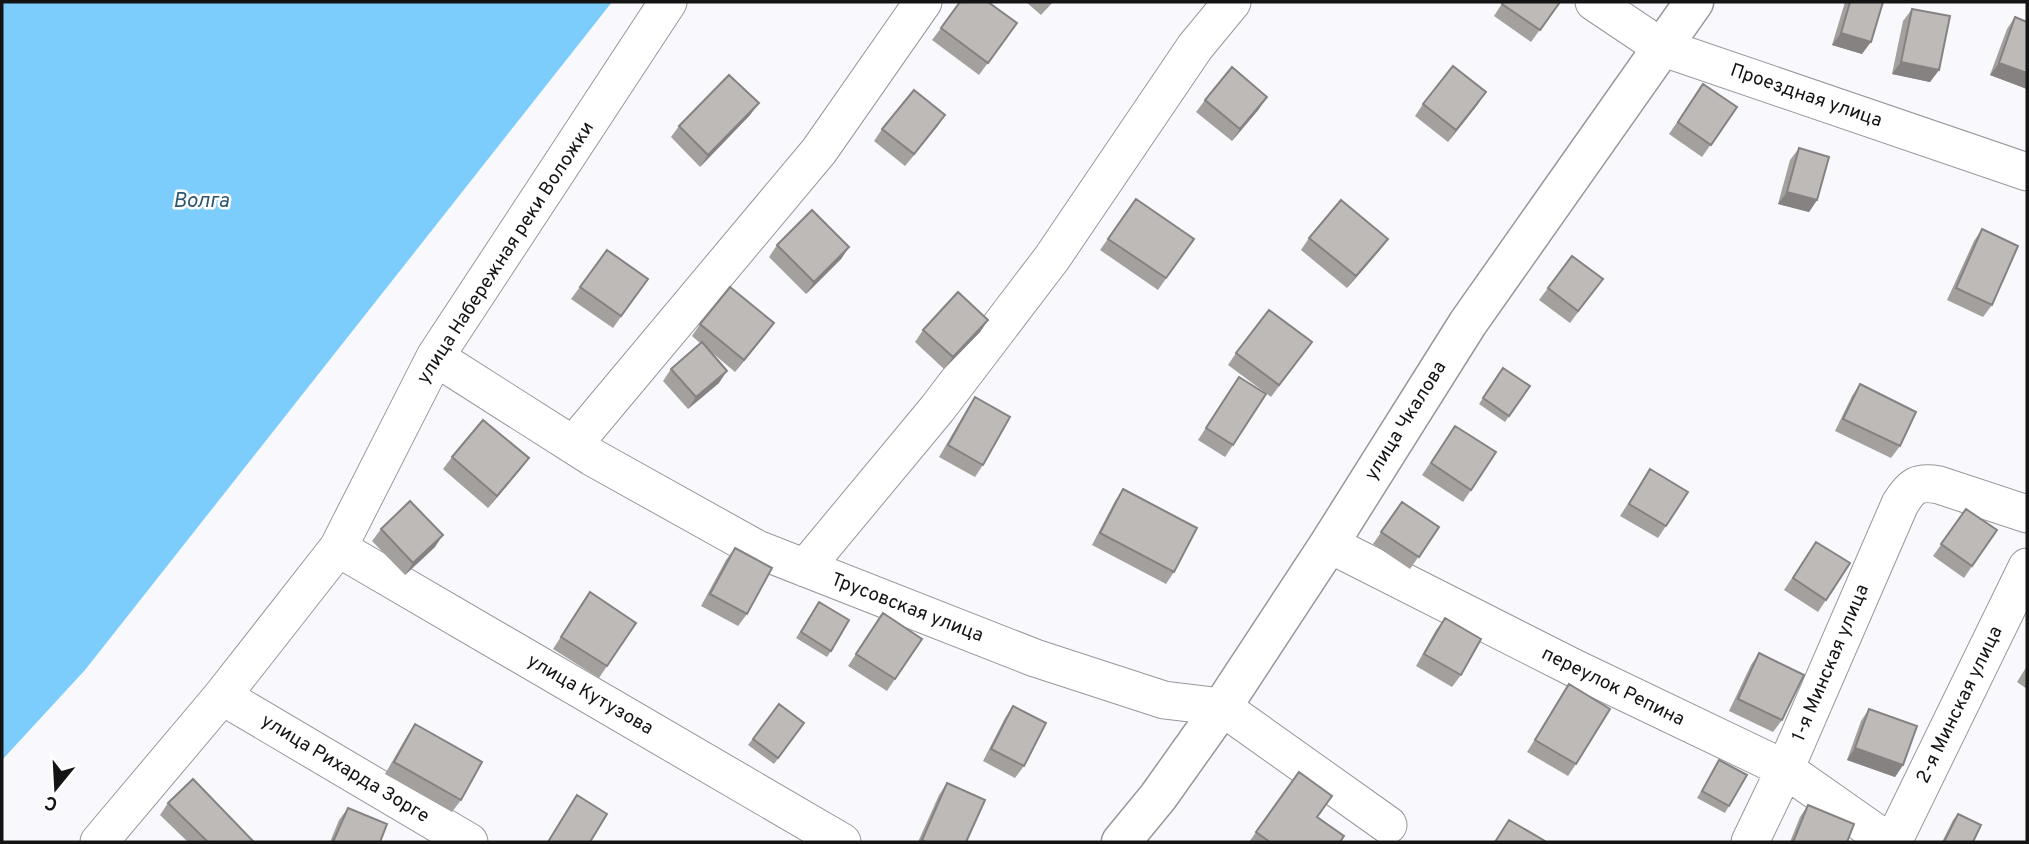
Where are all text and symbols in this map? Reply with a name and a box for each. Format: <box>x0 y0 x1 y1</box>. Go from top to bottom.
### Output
street label: Проездная улица <box>1727 59 1885 133</box>
street label: улица Набережная реки Воложки <box>412 117 600 389</box>
water label: Волга <box>173 188 229 215</box>
street label: улица Чкалова <box>1360 357 1452 485</box>
street label: Трусовская улица <box>827 568 987 648</box>
street label: 1-я Минская улица <box>1787 581 1875 745</box>
street label: 2-я Минская улица <box>1911 622 2009 788</box>
street label: переулок Репина <box>1538 642 1688 732</box>
street label: улица Кутузова <box>522 649 658 741</box>
street label: улица Рихарда Зорге <box>256 709 434 829</box>
north arrow <box>21 753 91 823</box>
text: С <box>42 789 61 816</box>

